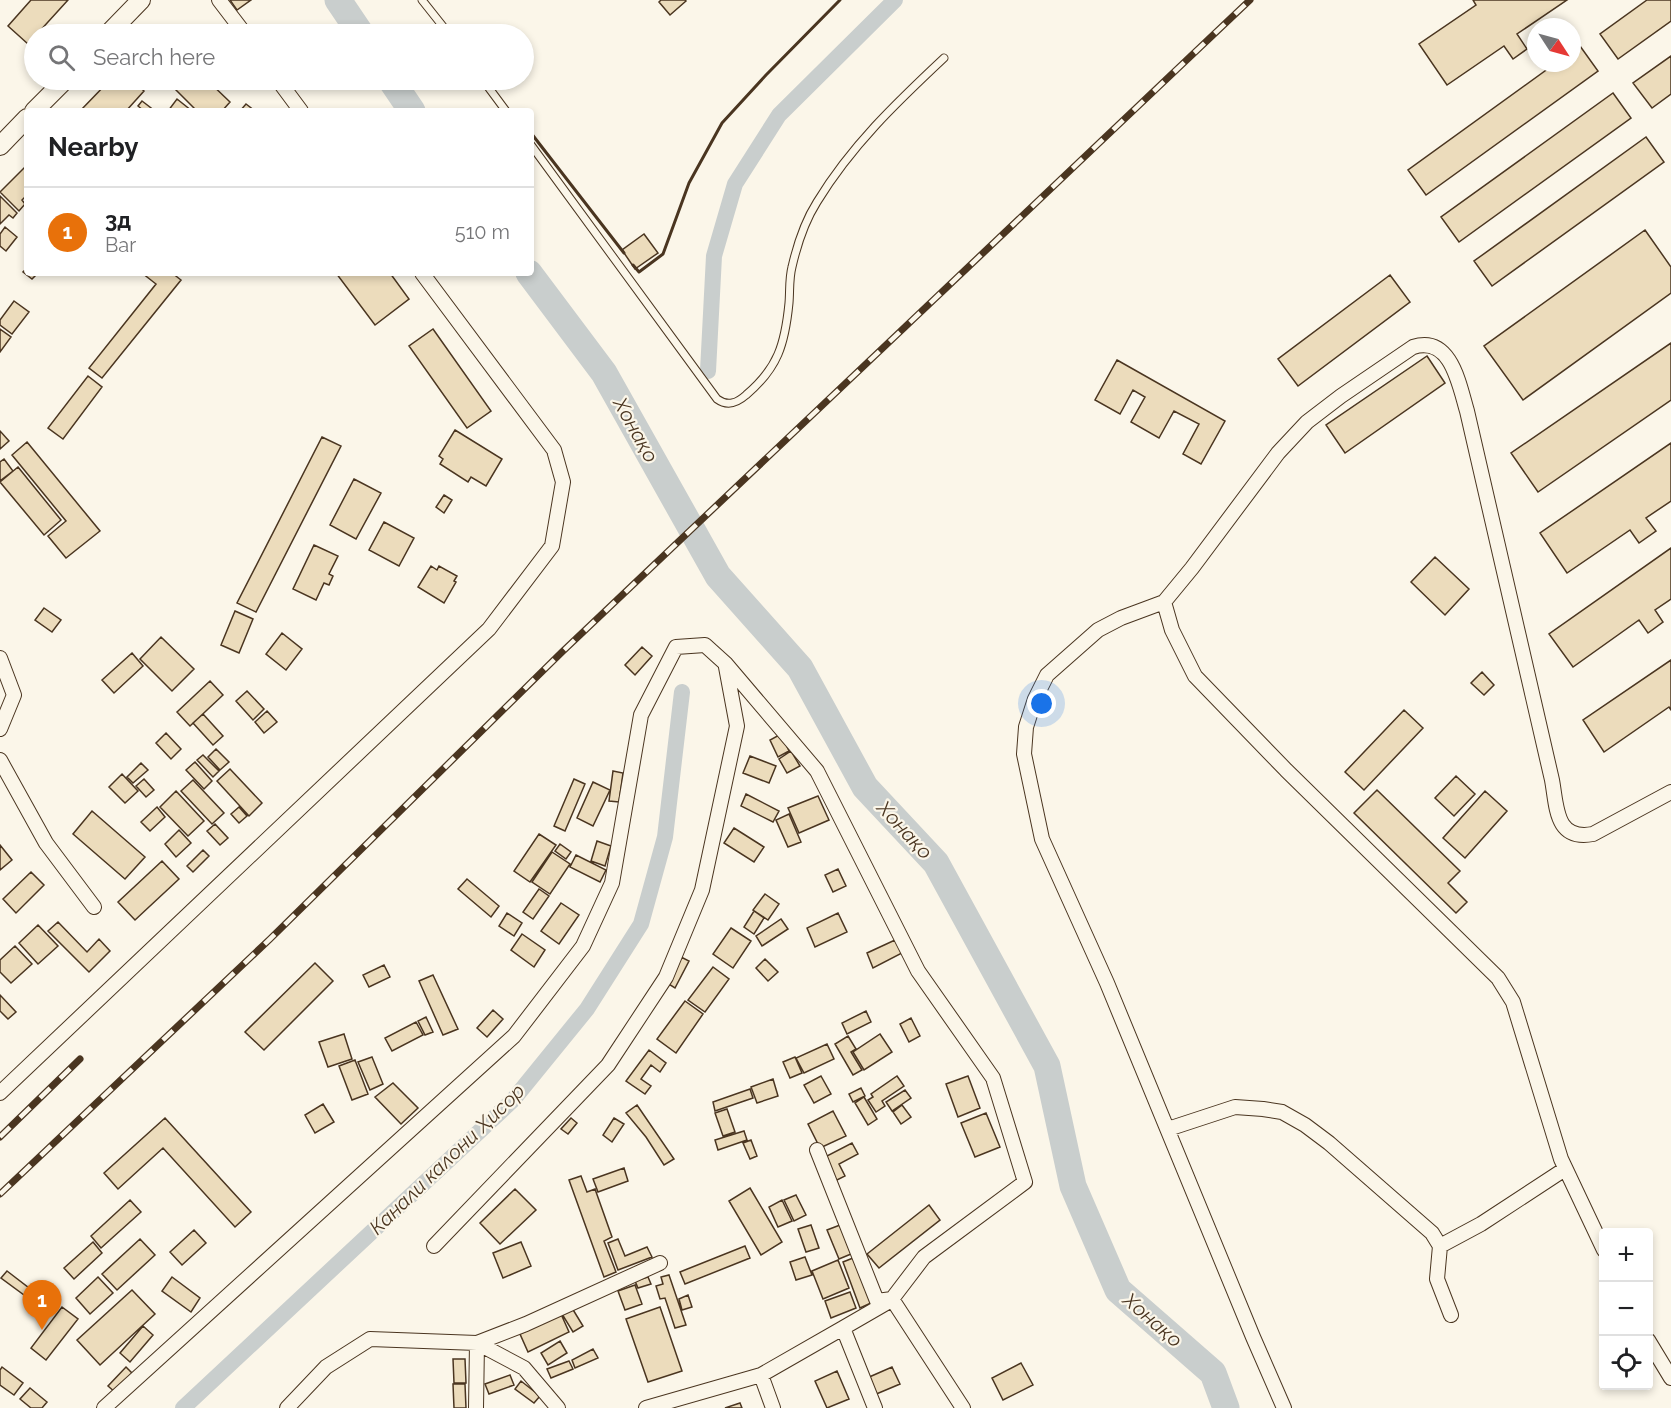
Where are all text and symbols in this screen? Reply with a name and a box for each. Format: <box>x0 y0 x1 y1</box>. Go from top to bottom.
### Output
north arrow <box>1527 18 1581 72</box>
search box <box>24 24 534 90</box>
icon: search <box>45 41 78 74</box>
text: Search here <box>93 44 215 70</box>
text: Nearby <box>48 132 138 162</box>
text: 3д <box>105 207 131 233</box>
text: 1 <box>63 220 72 244</box>
text: 510 m <box>455 220 510 244</box>
text: Bar <box>105 233 136 257</box>
water label: Хонақо <box>607 392 664 467</box>
your location <box>1027 689 1056 718</box>
water label: Хонақо <box>871 795 938 864</box>
water label: Канали калони Ҳисор <box>364 1079 530 1239</box>
map controls <box>1599 1228 1653 1390</box>
button: + <box>1599 1228 1653 1282</box>
pin: 1 <box>22 1280 62 1330</box>
button: − <box>1599 1282 1653 1336</box>
water label: Хонақо <box>1117 1287 1187 1352</box>
button: locate <box>1599 1336 1653 1390</box>

